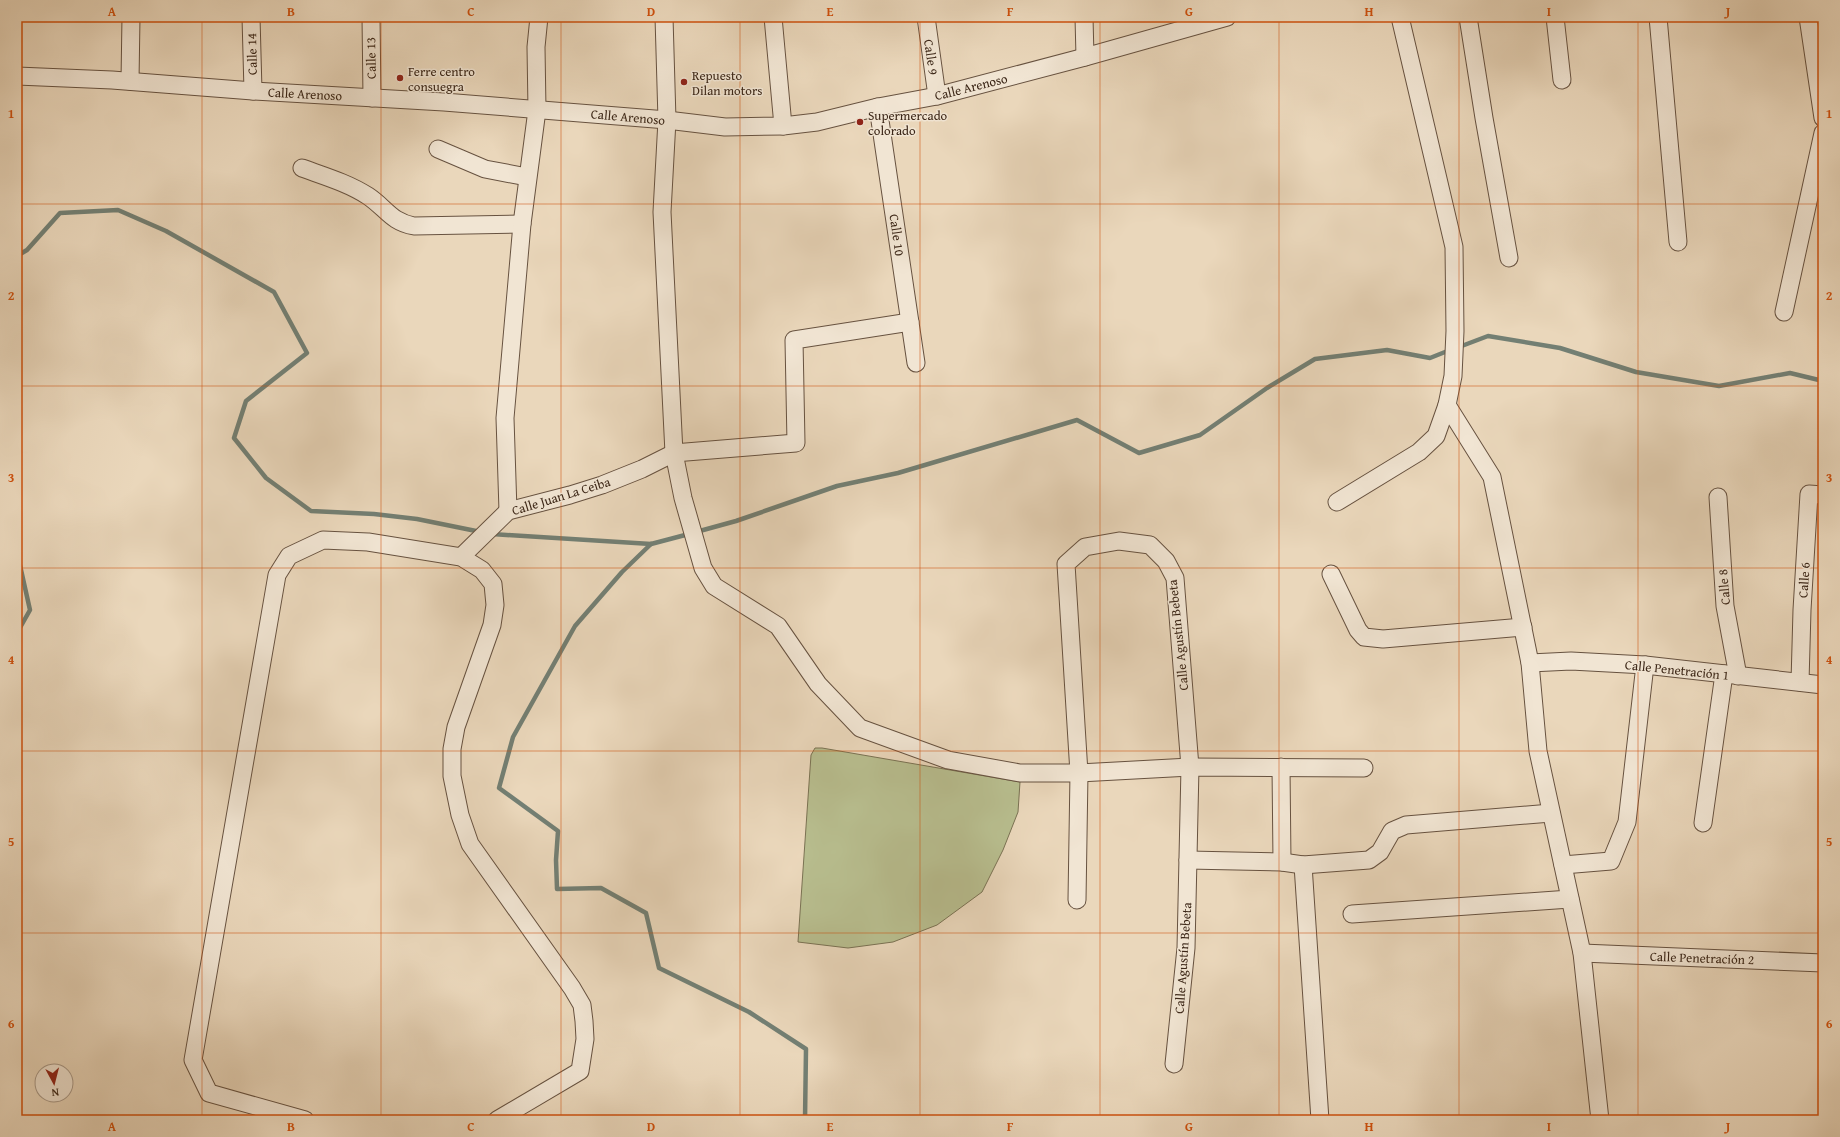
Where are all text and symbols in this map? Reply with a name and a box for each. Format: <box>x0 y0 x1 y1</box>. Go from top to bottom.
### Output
text: A <box>108 2 117 21</box>
text: B <box>287 2 295 21</box>
text: C <box>467 2 475 21</box>
text: D <box>647 2 655 21</box>
text: E <box>827 2 834 21</box>
text: F <box>1007 2 1014 21</box>
text: G <box>1185 2 1193 21</box>
text: H <box>1364 2 1374 21</box>
text: I <box>1547 2 1551 21</box>
text: J <box>1724 2 1731 21</box>
street label: Calle 14 <box>242 33 262 75</box>
street label: Calle 13 <box>361 37 381 79</box>
street label: Calle 9 <box>919 38 943 76</box>
place label: Ferre centro consuegra <box>408 62 475 96</box>
place label: Repuesto Dilan motors <box>692 66 763 100</box>
street label: Calle Arenoso <box>933 69 1010 105</box>
marker: Ferre centro consuegra <box>395 73 405 83</box>
marker: Repuesto Dilan motors <box>679 77 689 87</box>
street label: Calle Arenoso <box>267 83 343 105</box>
text: 1 <box>8 104 14 123</box>
street label: Calle Arenoso <box>590 104 666 130</box>
text: 1 <box>1826 104 1832 123</box>
place label: Supermercado colorado <box>868 106 948 140</box>
marker: Supermercado colorado <box>855 117 865 127</box>
street label: Calle 10 <box>885 213 909 257</box>
text: 2 <box>8 286 15 305</box>
text: 2 <box>1826 286 1833 305</box>
text: 3 <box>8 468 14 487</box>
text: 3 <box>1826 468 1832 487</box>
street label: Calle Juan La Ceiba <box>509 472 613 520</box>
street label: Calle 6 <box>1793 562 1815 598</box>
street label: Calle 8 <box>1713 568 1735 606</box>
street label: Calle Agustín Bebeta <box>1163 578 1193 691</box>
text: 4 <box>8 650 15 669</box>
text: 4 <box>1826 650 1833 669</box>
street label: Calle Penetración 1 <box>1624 655 1730 685</box>
text: 5 <box>8 832 15 851</box>
text: 5 <box>1826 832 1833 851</box>
street label: Calle Agustín Bebeta <box>1170 901 1196 1014</box>
street label: Calle Penetración 2 <box>1649 947 1755 969</box>
text: 6 <box>8 1014 15 1033</box>
text: 6 <box>1826 1014 1833 1033</box>
north arrow <box>34 1063 74 1103</box>
text: N <box>50 1085 60 1101</box>
text: A <box>108 1117 117 1136</box>
text: B <box>287 1117 295 1136</box>
text: C <box>467 1117 475 1136</box>
text: D <box>647 1117 655 1136</box>
text: E <box>827 1117 834 1136</box>
text: F <box>1007 1117 1014 1136</box>
text: G <box>1185 1117 1193 1136</box>
text: H <box>1364 1117 1374 1136</box>
text: I <box>1547 1117 1551 1136</box>
text: J <box>1724 1117 1731 1136</box>

